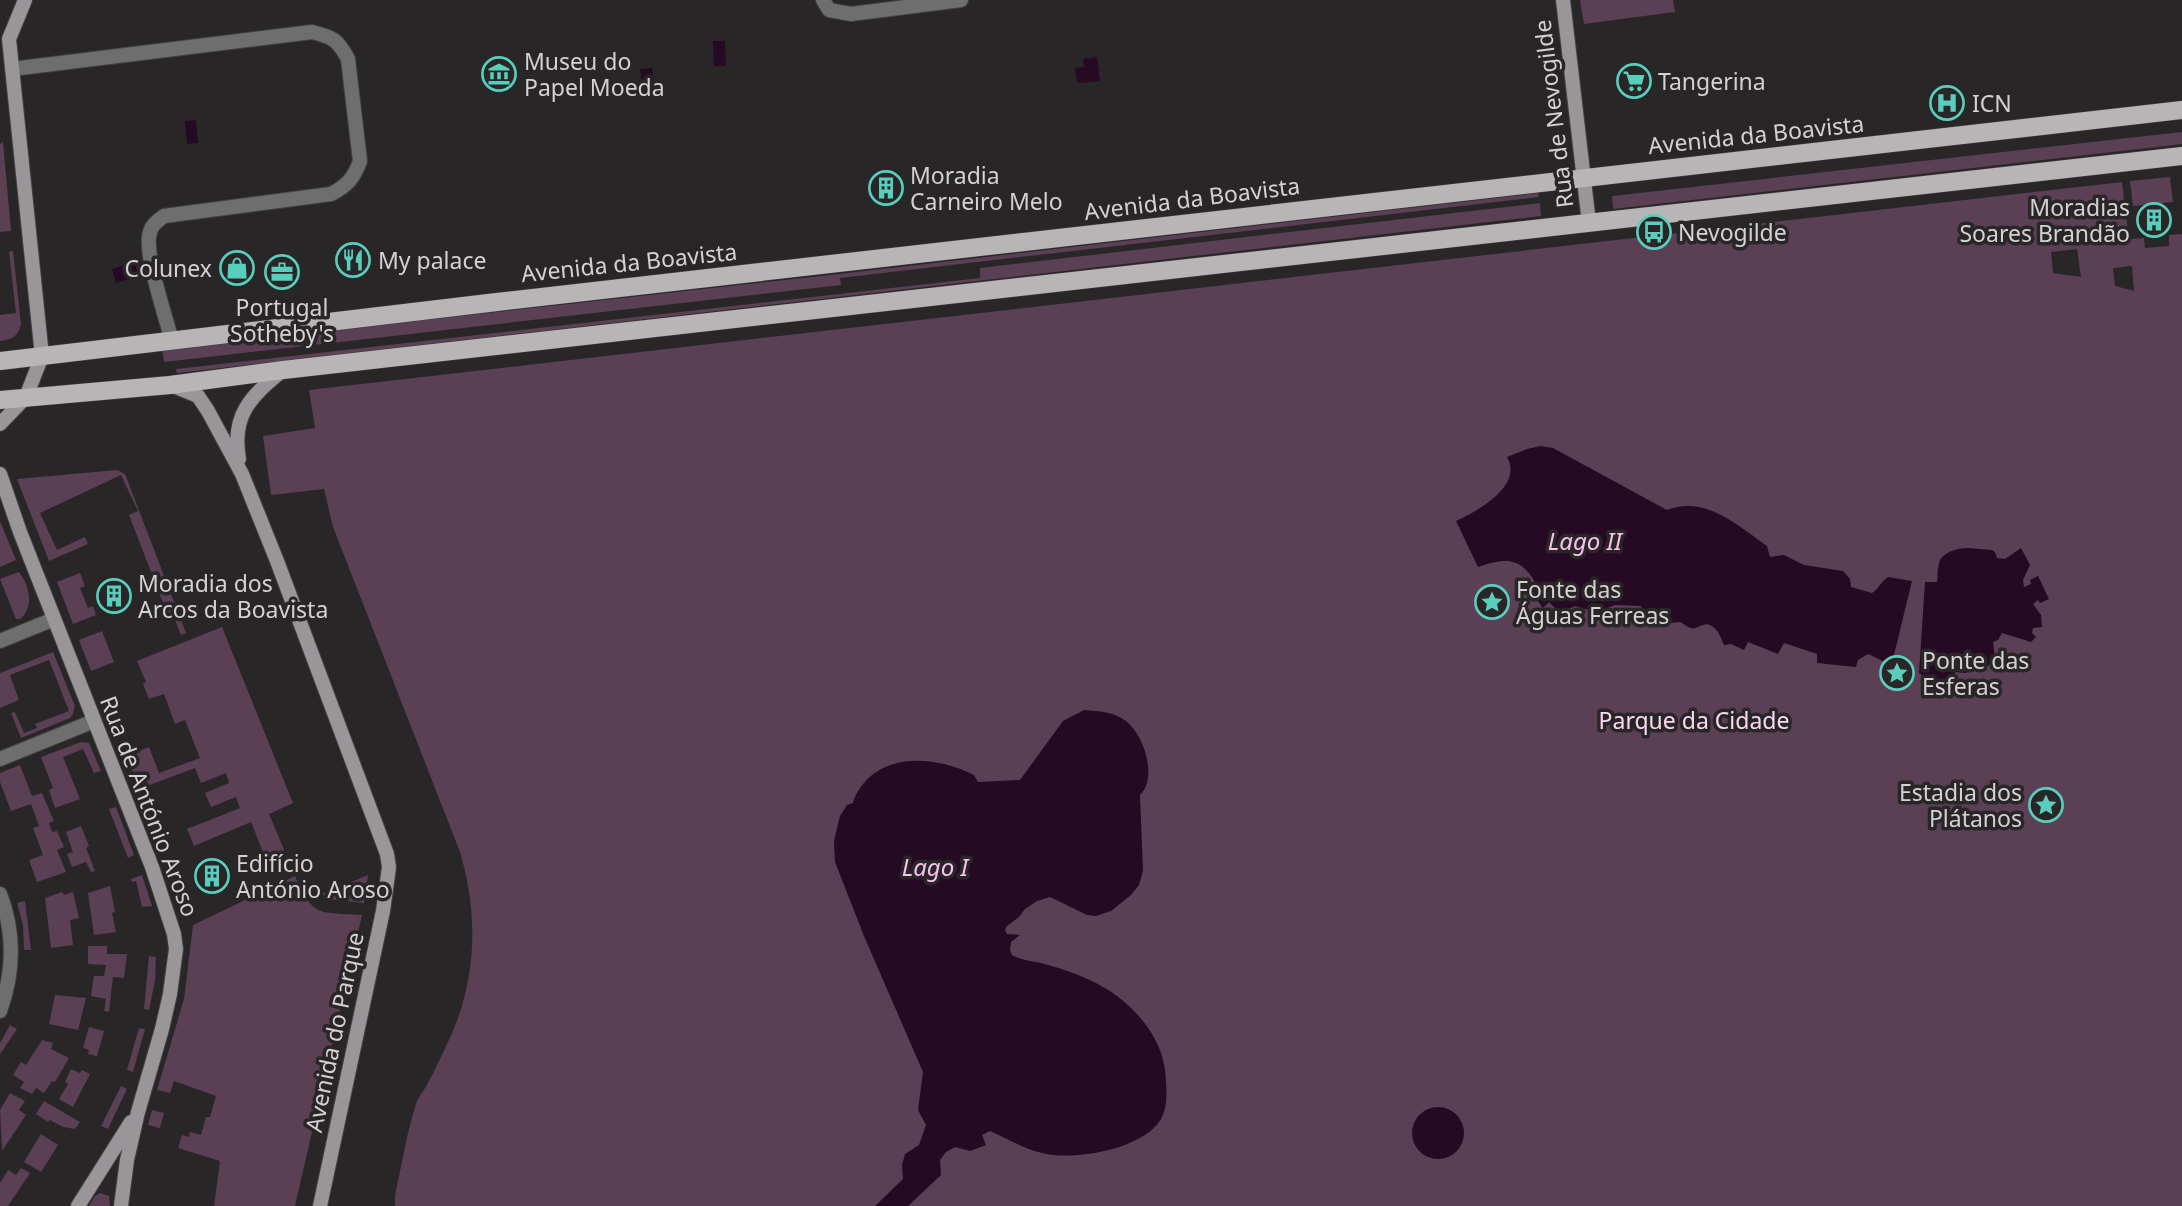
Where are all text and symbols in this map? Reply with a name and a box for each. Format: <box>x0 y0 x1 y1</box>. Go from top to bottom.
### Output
street label: Rua de Nevogilde <box>1526 18 1580 210</box>
place label: Museu do Papel Moeda <box>524 45 665 103</box>
museum icon: Museu do Papel Moeda <box>480 55 518 93</box>
supermarket icon: Tangerina <box>1615 62 1653 100</box>
place label: Tangerina <box>1658 65 1766 97</box>
hospital icon: ICN <box>1928 84 1966 122</box>
place label: ICN <box>1972 87 2012 119</box>
street label: Avenida da Boavista <box>1646 107 1866 161</box>
place label: Moradia Carneiro Melo <box>910 159 1063 217</box>
building icon: Moradia Carneiro Melo <box>867 169 905 207</box>
street label: Avenida da Boavista <box>1082 169 1302 227</box>
place label: Moradias Soares Brandão <box>1959 191 2130 249</box>
building icon: Moradias Soares Brandão <box>2135 201 2173 239</box>
bus stop icon: Nevogilde <box>1635 213 1673 251</box>
place label: Nevogilde <box>1678 216 1787 248</box>
street label: Avenida da Boavista <box>519 235 739 289</box>
restaurant icon: My palace <box>334 241 372 279</box>
place label: My palace <box>378 244 486 276</box>
shop icon: Colunex <box>218 249 256 287</box>
place label: Colunex <box>125 252 212 284</box>
office icon: Portugal Sotheby's <box>263 253 301 291</box>
place label: Portugal Sotheby's <box>230 291 334 349</box>
water label: Lago II <box>1548 524 1624 557</box>
place label: Moradia dos Arcos da Boavista <box>138 567 328 625</box>
place label: Fonte das Águas Ferreas <box>1516 573 1669 631</box>
building icon: Moradia dos Arcos da Boavista <box>95 577 133 615</box>
place icon: Fonte das Águas Ferreas <box>1473 583 1511 621</box>
place label: Ponte das Esferas <box>1922 644 2029 702</box>
place icon: Ponte das Esferas <box>1878 654 1916 692</box>
street label: Rua de António Aroso <box>93 691 207 921</box>
park label: Parque da Cidade <box>1599 704 1789 736</box>
place label: Estadia dos Plátanos <box>1899 776 2022 834</box>
place icon: Estadia dos Plátanos <box>2027 786 2065 824</box>
place label: Edifício António Aroso <box>236 847 390 905</box>
water label: Lago I <box>902 850 970 883</box>
building icon: Edifício António Aroso <box>193 857 231 895</box>
street label: Avenida do Parque <box>297 929 371 1135</box>

